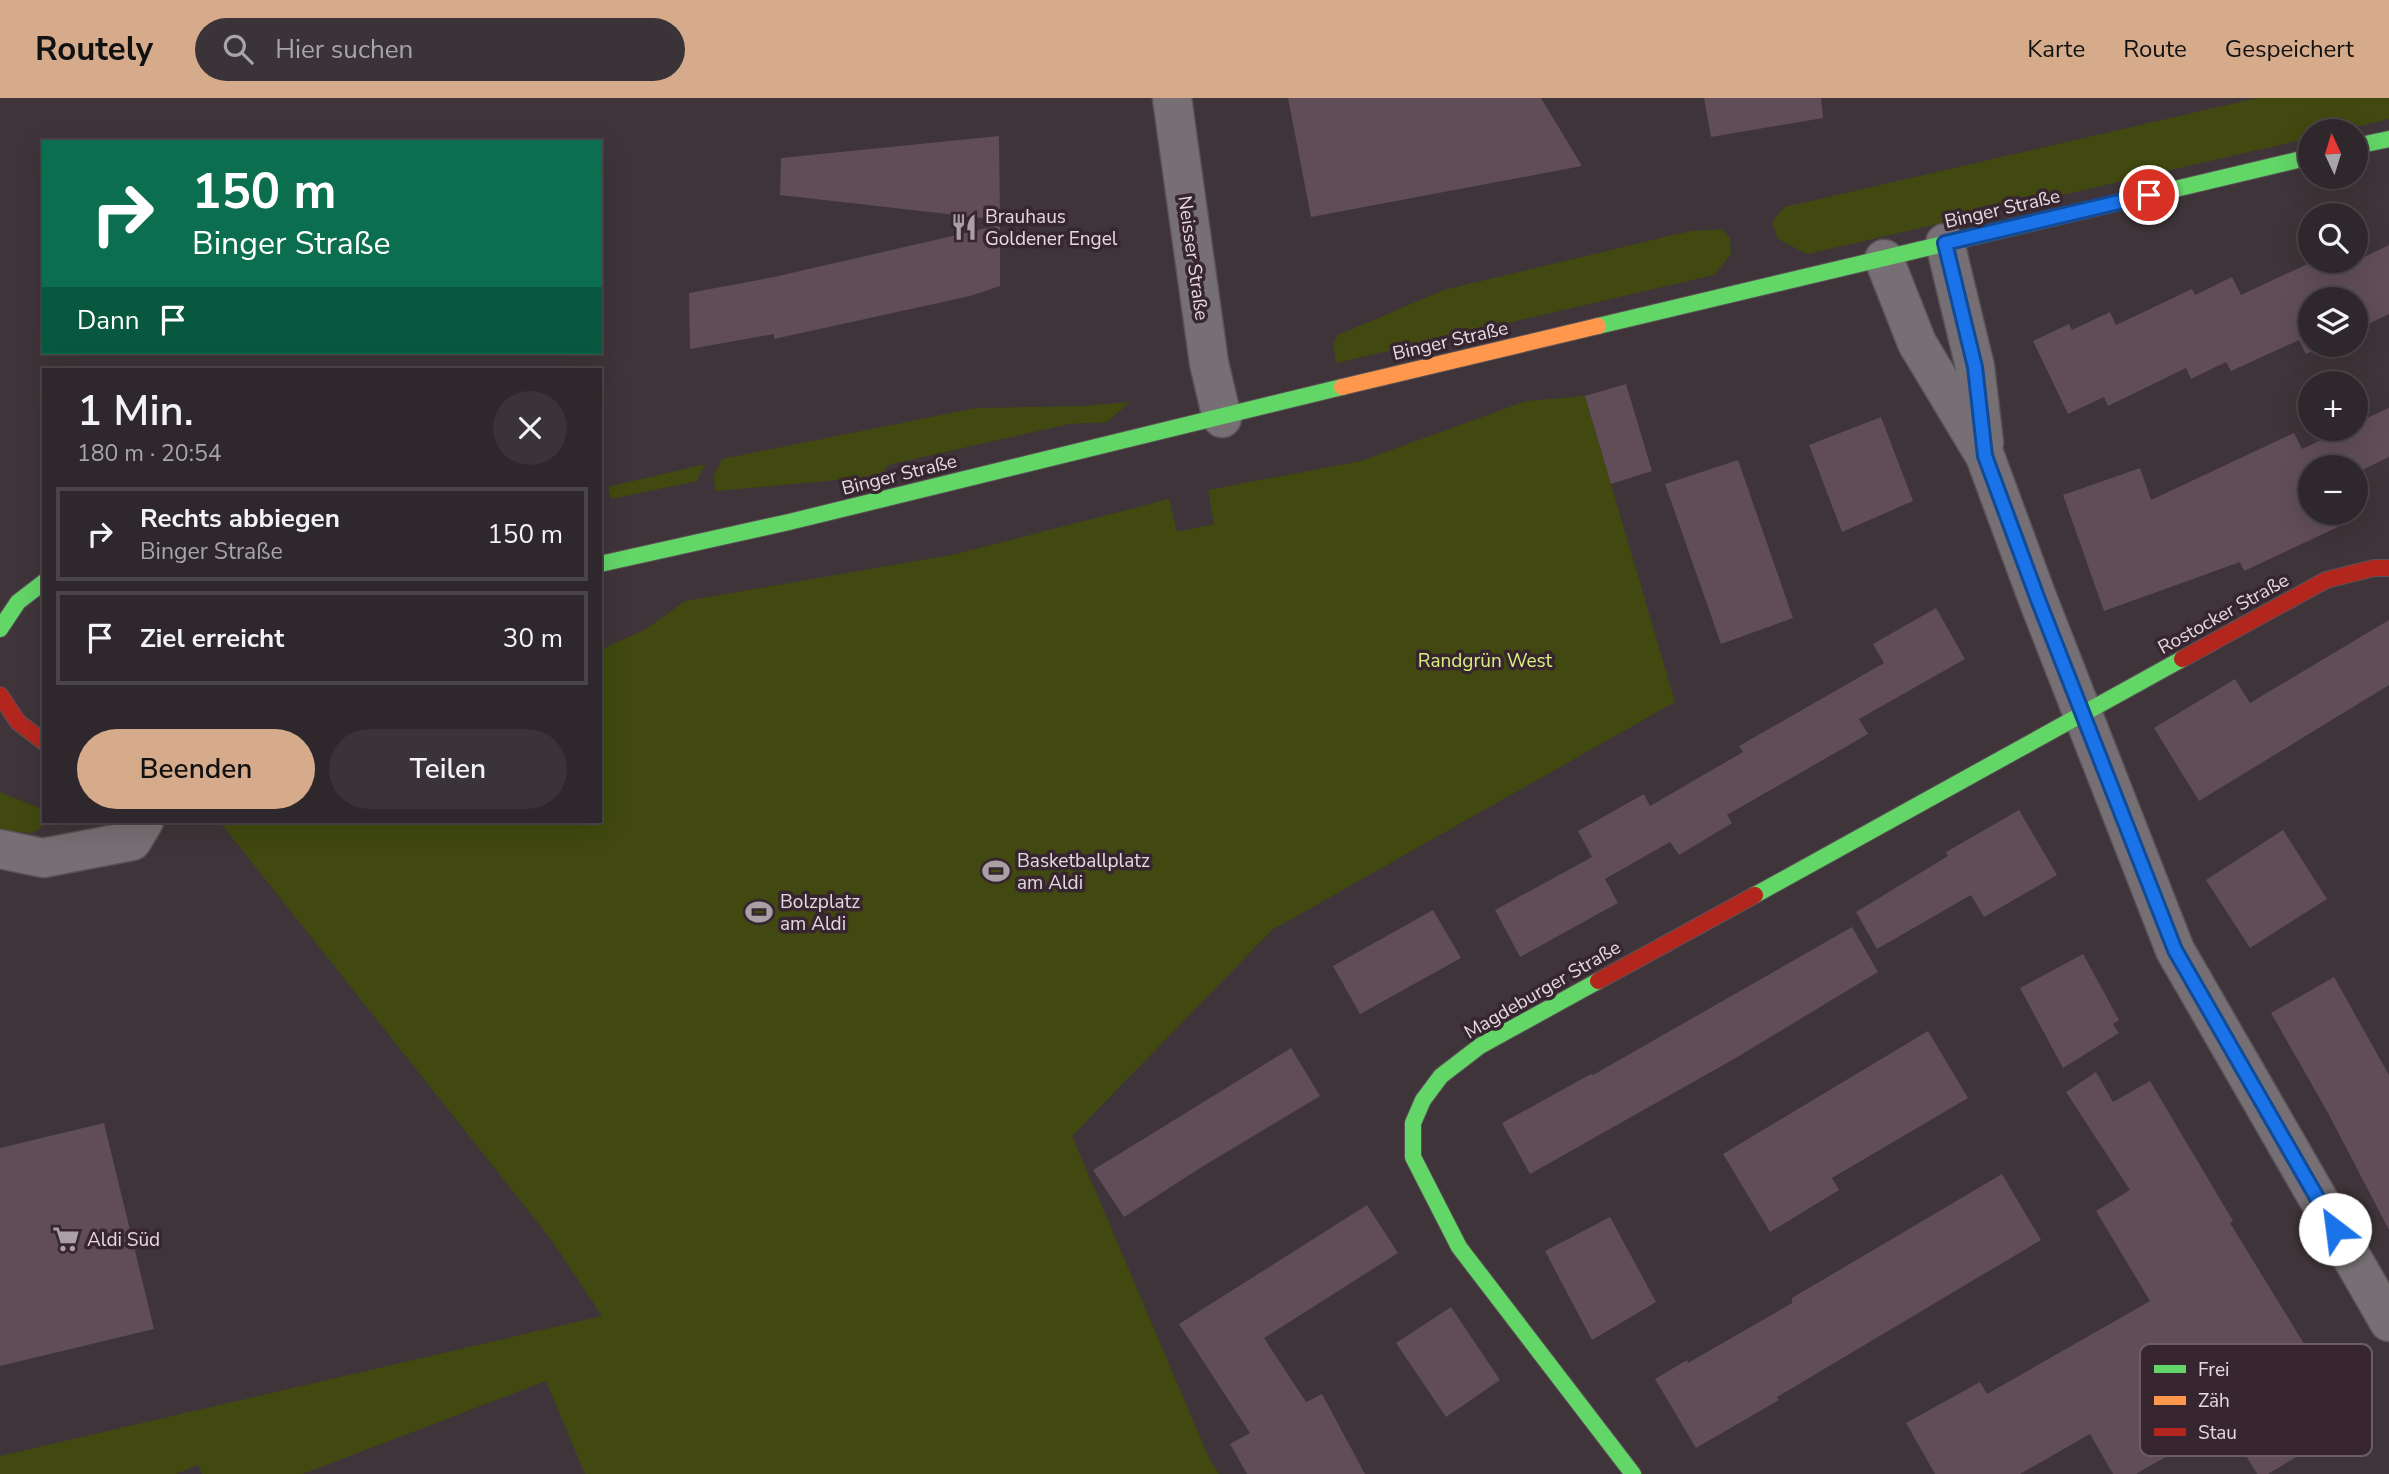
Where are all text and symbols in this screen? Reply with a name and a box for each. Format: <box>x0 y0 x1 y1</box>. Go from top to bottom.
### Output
search box <box>195 18 685 81</box>
text: Routely <box>35 27 153 72</box>
icon: search <box>219 30 257 68</box>
text: Hier suchen <box>275 32 413 67</box>
text: Karte <box>2027 33 2085 65</box>
text: Route <box>2123 33 2187 65</box>
text: Gespeichert <box>2225 33 2354 65</box>
north arrow <box>2298 119 2368 189</box>
map controls <box>2298 119 2368 525</box>
text: 150 m <box>192 158 336 225</box>
pin <box>2119 165 2179 225</box>
icon: right <box>77 168 168 259</box>
icon: arrive <box>2130 176 2168 214</box>
street label: Binger Straße <box>1942 183 2063 235</box>
street label: Neisser Straße <box>1171 194 1215 322</box>
button: search <box>2298 203 2368 273</box>
place label: Brauhaus Goldener Engel <box>985 204 1118 252</box>
restaurant icon: Brauhaus Goldener Engel <box>949 212 979 242</box>
text: Binger Straße <box>192 222 390 265</box>
button: layers <box>2298 287 2368 357</box>
icon: arrive <box>154 301 192 339</box>
text: Dann <box>77 303 140 338</box>
street label: Binger Straße <box>1390 315 1511 367</box>
button: + <box>2298 371 2368 441</box>
text: 1 Min. <box>77 383 194 440</box>
button: close <box>493 391 567 465</box>
text: 180 m · 20:54 <box>77 438 222 469</box>
street label: Binger Straße <box>839 448 960 502</box>
button: − <box>2298 455 2368 525</box>
text: Rechts abbiegen <box>140 501 340 536</box>
icon: right <box>81 515 119 553</box>
text: 150 m <box>487 517 563 552</box>
text: Binger Straße <box>140 536 283 567</box>
street label: Rostocker Straße <box>2153 567 2294 661</box>
icon: arrive <box>81 619 119 657</box>
text: Ziel erreicht <box>140 621 284 656</box>
text: 30 m <box>503 621 563 656</box>
park label: Randgrün West <box>1418 648 1553 674</box>
button: Beenden <box>77 729 315 809</box>
button: Teilen <box>329 729 567 809</box>
place label: Basketballplatz am Aldi <box>1017 848 1150 896</box>
sports icon: Basketballplatz am Aldi <box>981 856 1011 886</box>
place label: Bolzplatz am Aldi <box>780 889 860 937</box>
sports icon: Bolzplatz am Aldi <box>744 897 774 927</box>
street label: Magdeburger Straße <box>1459 934 1626 1045</box>
position arrow <box>2298 1192 2372 1266</box>
supermarket icon: Aldi Süd <box>51 1224 81 1254</box>
place label: Aldi Süd <box>87 1227 160 1253</box>
legend <box>2140 1344 2372 1456</box>
text: Frei <box>2198 1357 2229 1383</box>
text: Zäh <box>2198 1388 2230 1414</box>
text: Stau <box>2198 1420 2237 1446</box>

